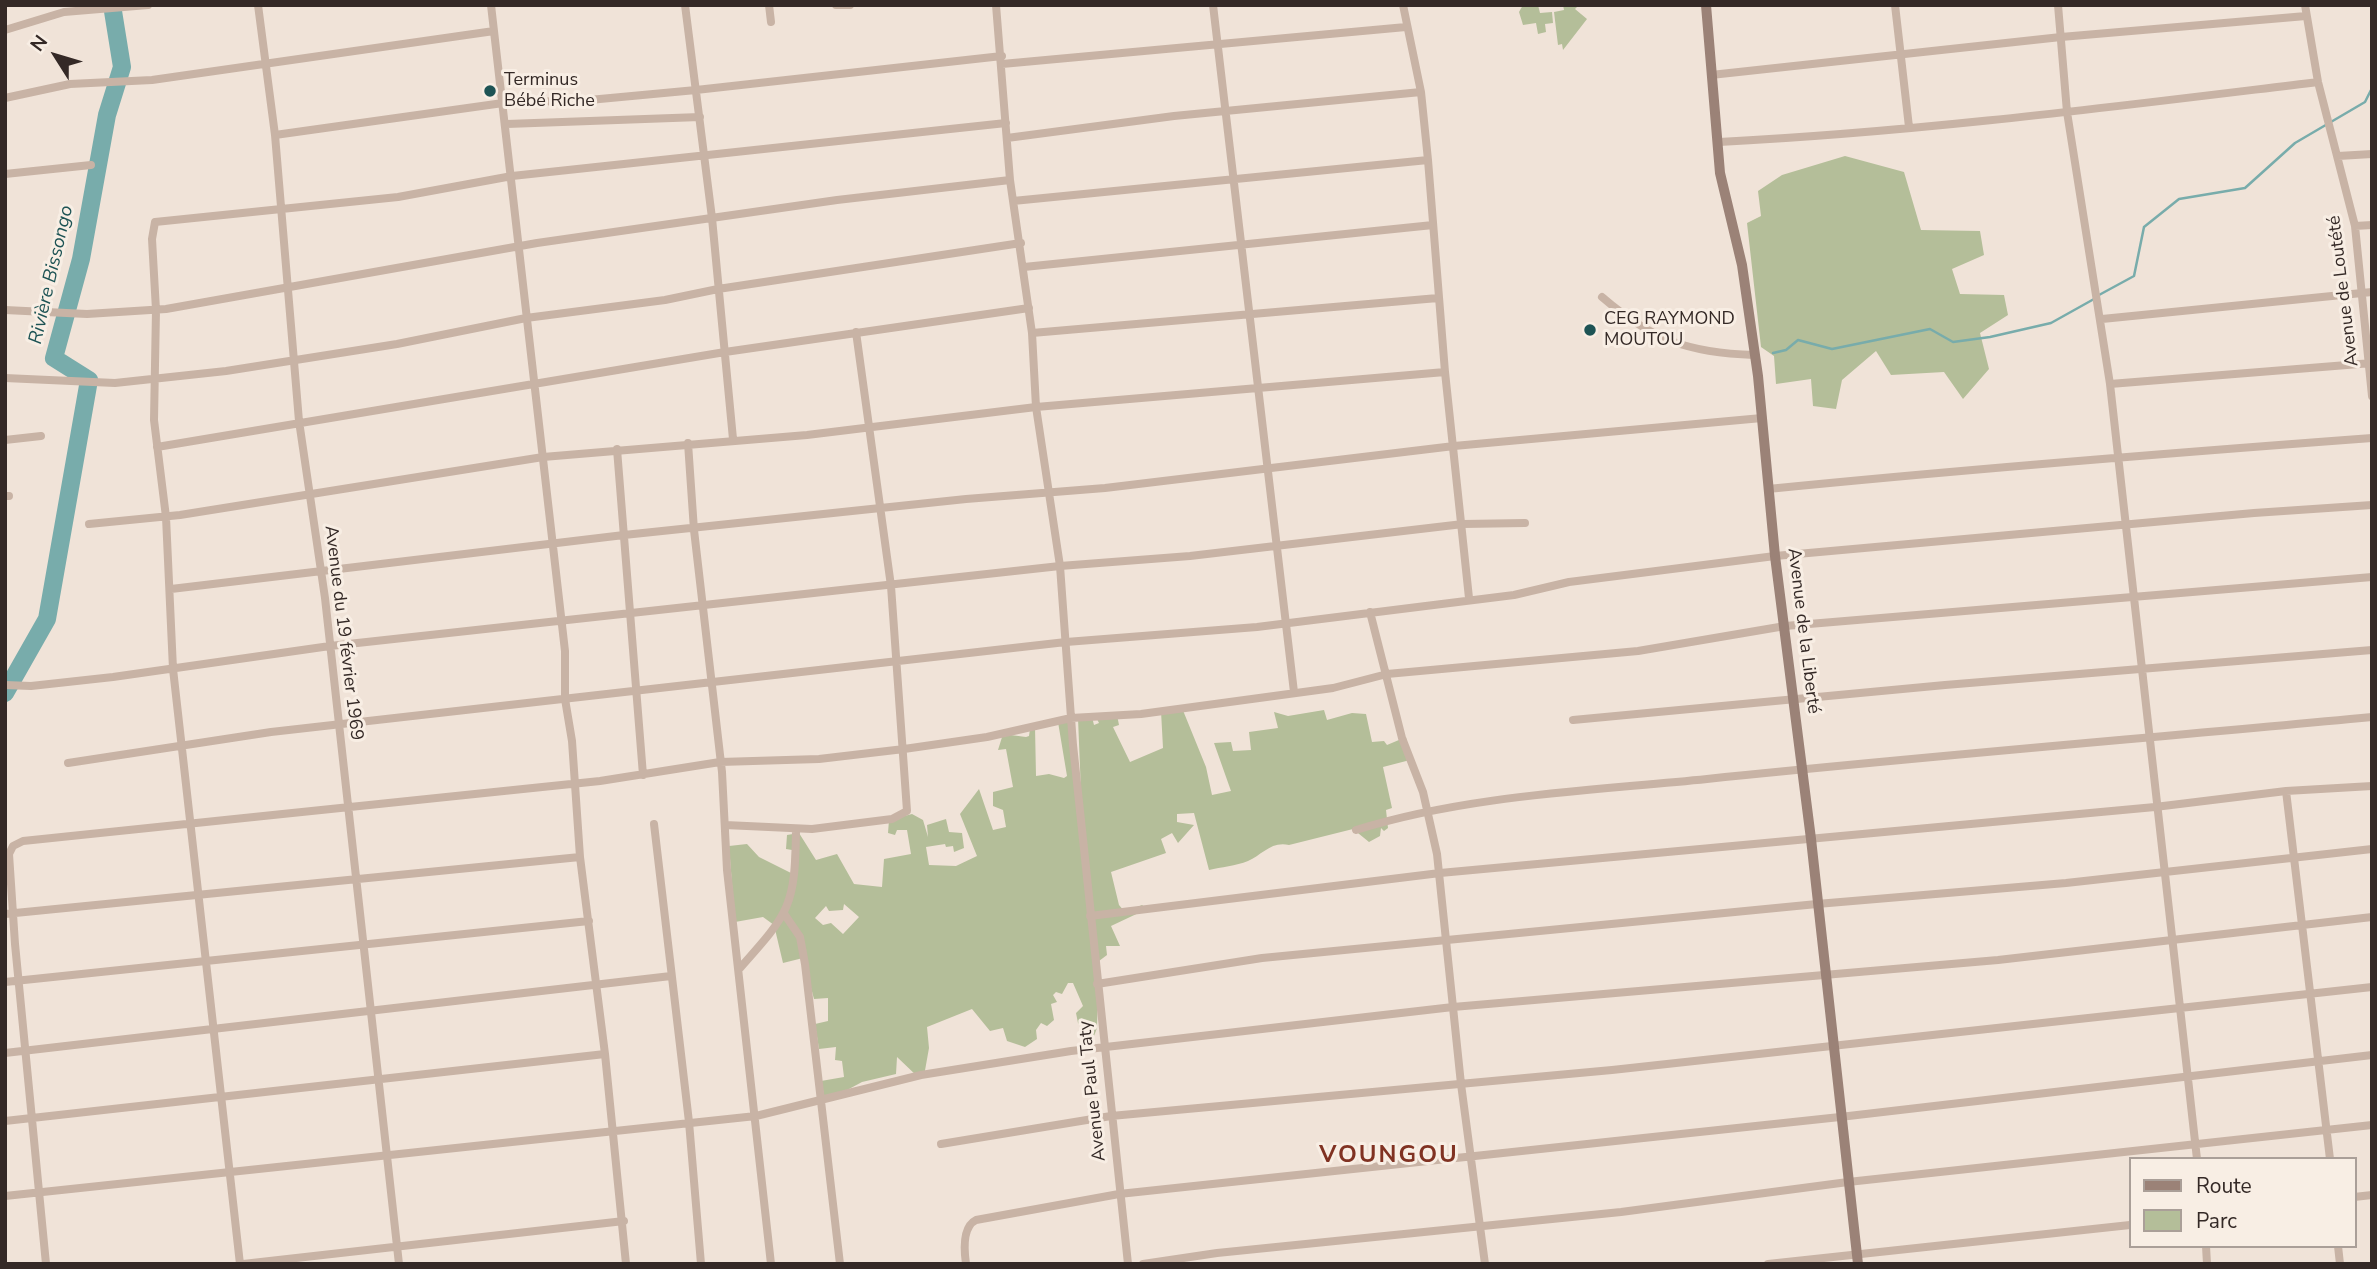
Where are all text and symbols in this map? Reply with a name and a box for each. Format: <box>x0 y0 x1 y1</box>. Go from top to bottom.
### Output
north arrow <box>21 21 91 91</box>
text: N <box>25 30 54 57</box>
place label: Terminus Bébé Riche <box>504 70 595 112</box>
marker: Terminus Bébé Riche <box>482 83 498 99</box>
water label: Rivière Bissongo <box>25 203 79 347</box>
street label: Avenue de Loutété <box>2324 214 2364 368</box>
place label: CEG RAYMOND MOUTOU <box>1604 309 1735 352</box>
marker: CEG RAYMOND MOUTOU <box>1582 322 1598 338</box>
street label: Avenue du 19 février 1969 <box>319 524 367 742</box>
street label: Avenue de la Liberté <box>1782 547 1824 715</box>
street label: Avenue Paul Taty <box>1075 1020 1111 1162</box>
district label: VOUNGOU <box>1320 1142 1458 1170</box>
legend <box>2128 1157 2356 1248</box>
text: Route <box>2196 1172 2252 1200</box>
text: Parc <box>2196 1207 2237 1235</box>

